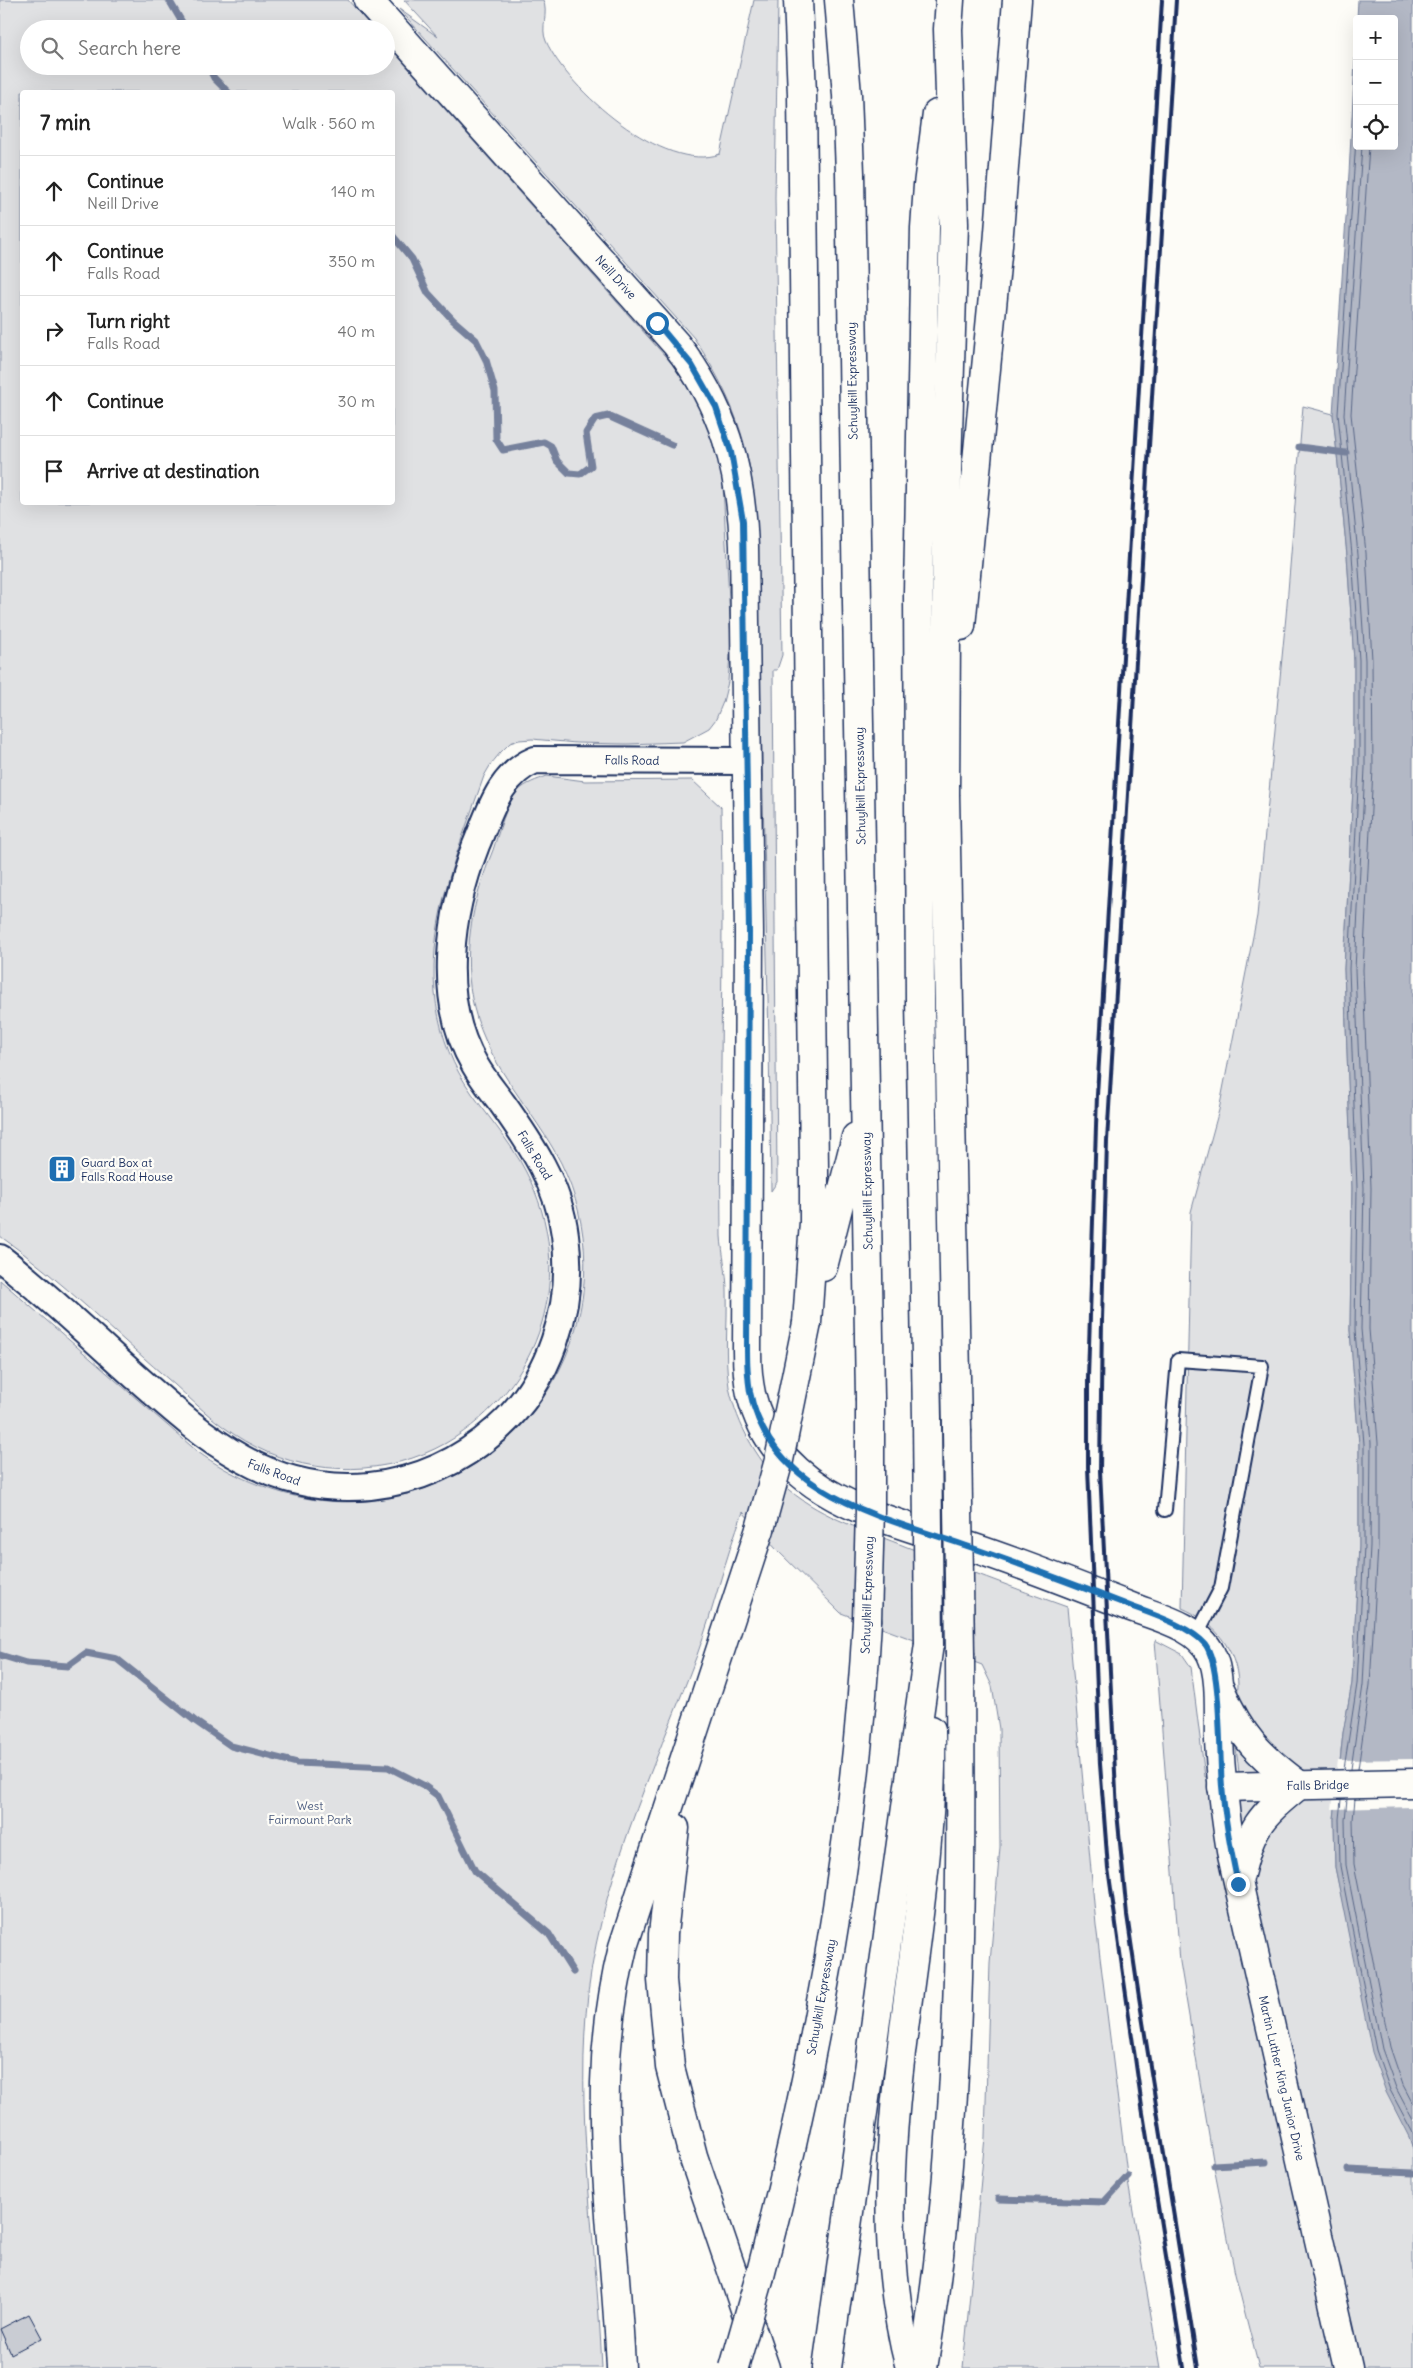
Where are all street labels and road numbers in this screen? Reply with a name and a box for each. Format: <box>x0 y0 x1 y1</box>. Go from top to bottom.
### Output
street label: Neill Drive <box>592 252 640 302</box>
street label: Schuylkill Expressway <box>843 322 861 440</box>
street label: Schuylkill Expressway <box>851 727 869 845</box>
street label: Falls Road <box>604 752 660 768</box>
street label: Falls Road <box>514 1128 556 1182</box>
street label: Schuylkill Expressway <box>858 1132 876 1250</box>
street label: Falls Road <box>246 1456 302 1488</box>
street label: Schuylkill Expressway <box>857 1536 877 1654</box>
street label: Falls Bridge <box>1287 1777 1349 1793</box>
street label: Schuylkill Expressway <box>803 1938 839 2056</box>
street label: Martin Luther King Junior Drive <box>1256 1994 1308 2162</box>

